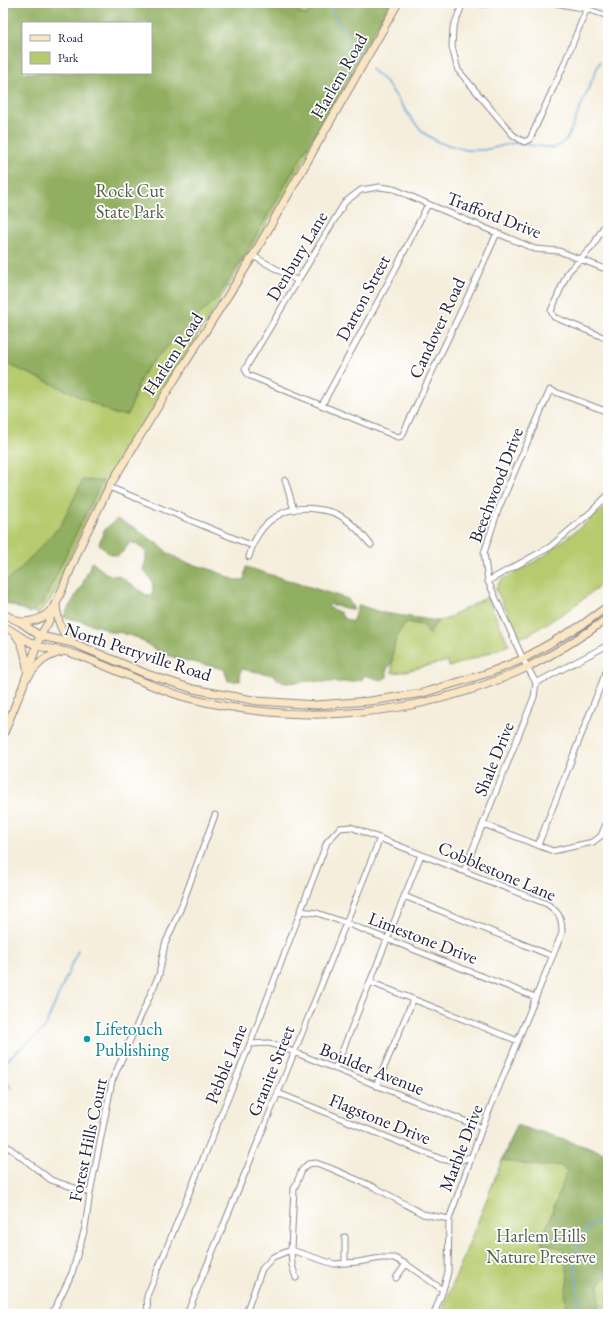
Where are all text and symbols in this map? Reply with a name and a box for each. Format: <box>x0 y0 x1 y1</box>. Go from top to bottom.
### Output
legend <box>22 22 152 74</box>
street label: Harlem Road <box>305 28 373 122</box>
text: Road <box>58 30 84 46</box>
text: Park <box>58 50 79 66</box>
park label: Rock Cut State Park <box>95 179 165 223</box>
street label: Trafford Drive <box>444 186 545 243</box>
street label: Denbury Lane <box>261 207 332 305</box>
street label: Darton Street <box>330 251 395 345</box>
street label: Candover Road <box>403 273 470 382</box>
street label: Harlem Road <box>137 307 208 400</box>
street label: Beechwood Drive <box>463 424 528 546</box>
street label: North Perryville Road <box>62 617 215 686</box>
street label: Shale Drive <box>468 718 519 799</box>
street label: Cobblestone Lane <box>435 835 560 906</box>
street label: Limestone Drive <box>365 906 481 969</box>
place label: Lifetouch Publishing <box>95 1017 169 1061</box>
street label: Pebble Lane <box>199 1021 252 1107</box>
street label: Granite Street <box>242 1022 299 1120</box>
marker: Lifetouch Publishing <box>82 1034 92 1044</box>
street label: Boulder Avenue <box>317 1037 428 1100</box>
street label: Forest Hills Court <box>63 1076 112 1204</box>
street label: Flagstone Drive <box>326 1088 434 1149</box>
street label: Marble Drive <box>433 1101 488 1195</box>
park label: Harlem Hills Nature Preserve <box>486 1224 596 1268</box>

